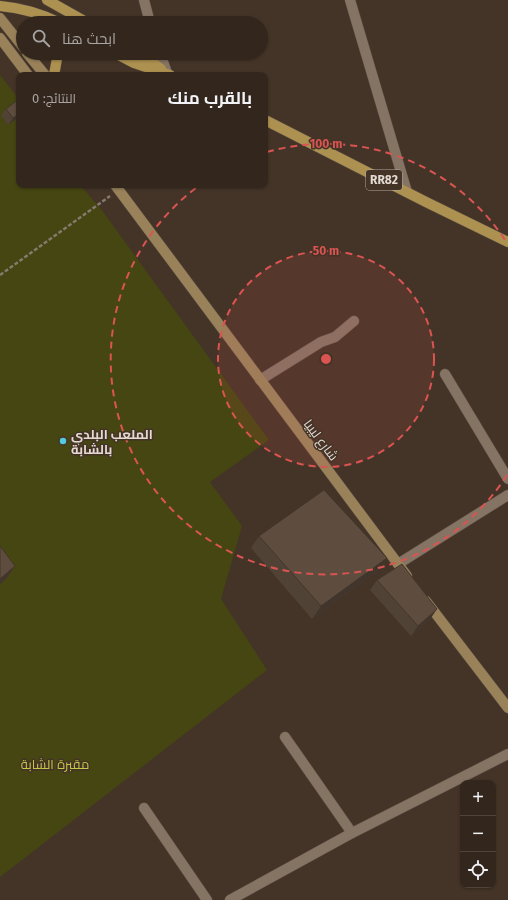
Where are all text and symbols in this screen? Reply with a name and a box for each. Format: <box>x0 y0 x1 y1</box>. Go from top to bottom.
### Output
search box <box>16 16 268 60</box>
icon: search <box>30 27 52 49</box>
text: ابحث هنا <box>62 30 116 48</box>
text: بالقرب منك <box>168 88 252 109</box>
text: النتائج: 0 <box>32 91 76 106</box>
text: 100 m <box>310 137 342 151</box>
road number: RR82 <box>366 170 402 190</box>
text: 50 m <box>313 244 339 258</box>
centre of rings <box>319 352 333 366</box>
street label: شارع ليبيا <box>300 417 341 464</box>
place label: الملعب البلدي بالشابة <box>71 427 153 457</box>
marker: الملعب البلدي بالشابة <box>58 436 68 446</box>
park label: مقبرة الشابة <box>21 757 89 772</box>
map controls <box>460 780 496 888</box>
button: + <box>460 780 496 816</box>
button: − <box>460 816 496 852</box>
button: locate <box>460 852 496 888</box>

